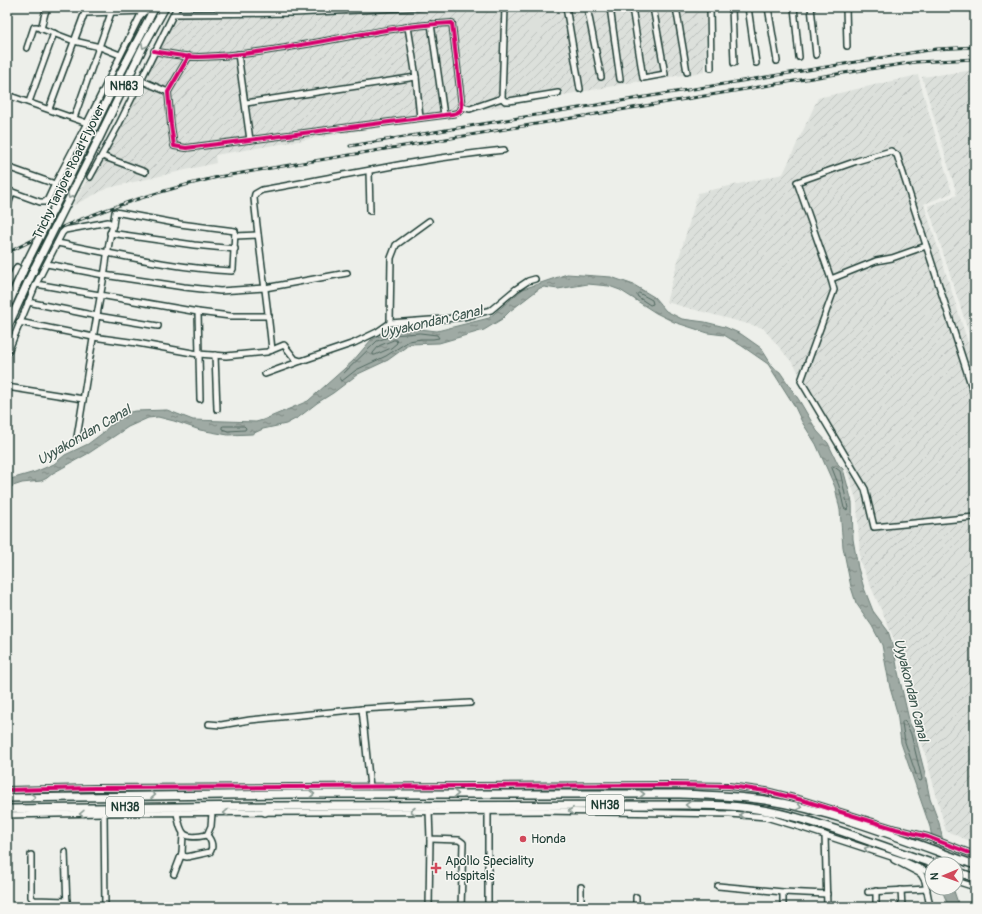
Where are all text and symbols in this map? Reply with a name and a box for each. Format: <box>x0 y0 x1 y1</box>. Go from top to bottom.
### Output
one-way arrow <box>141 42 149 49</box>
road number: NH83 <box>105 76 143 96</box>
street label: Trichy Tanjore Road Flyover <box>29 102 109 242</box>
one-way arrow <box>67 192 75 200</box>
water label: Uyyakondan Canal <box>378 302 486 342</box>
water label: Uyyakondan Canal <box>34 400 135 469</box>
water label: Uyyakondan Canal <box>890 637 932 745</box>
one-way arrow <box>309 790 315 798</box>
one-way arrow <box>453 790 459 798</box>
one-way arrow <box>639 790 645 798</box>
one-way arrow <box>150 791 156 799</box>
one-way arrow <box>30 793 36 801</box>
road number: NH38 <box>586 795 624 815</box>
road number: NH38 <box>106 797 144 817</box>
one-way arrow <box>685 801 691 809</box>
one-way arrow <box>796 803 802 811</box>
one-way arrow <box>410 807 416 815</box>
one-way arrow <box>568 807 574 815</box>
one-way arrow <box>223 808 229 817</box>
one-way arrow <box>79 809 85 818</box>
one-way arrow <box>739 811 745 820</box>
place label: Honda <box>531 831 566 847</box>
marker: Honda <box>518 834 528 844</box>
one-way arrow <box>864 845 871 854</box>
place label: Apollo Speciality Hospitals <box>445 853 534 884</box>
north arrow <box>924 856 964 896</box>
marker: Apollo Speciality Hospitals <box>430 862 442 874</box>
text: N <box>928 872 941 880</box>

